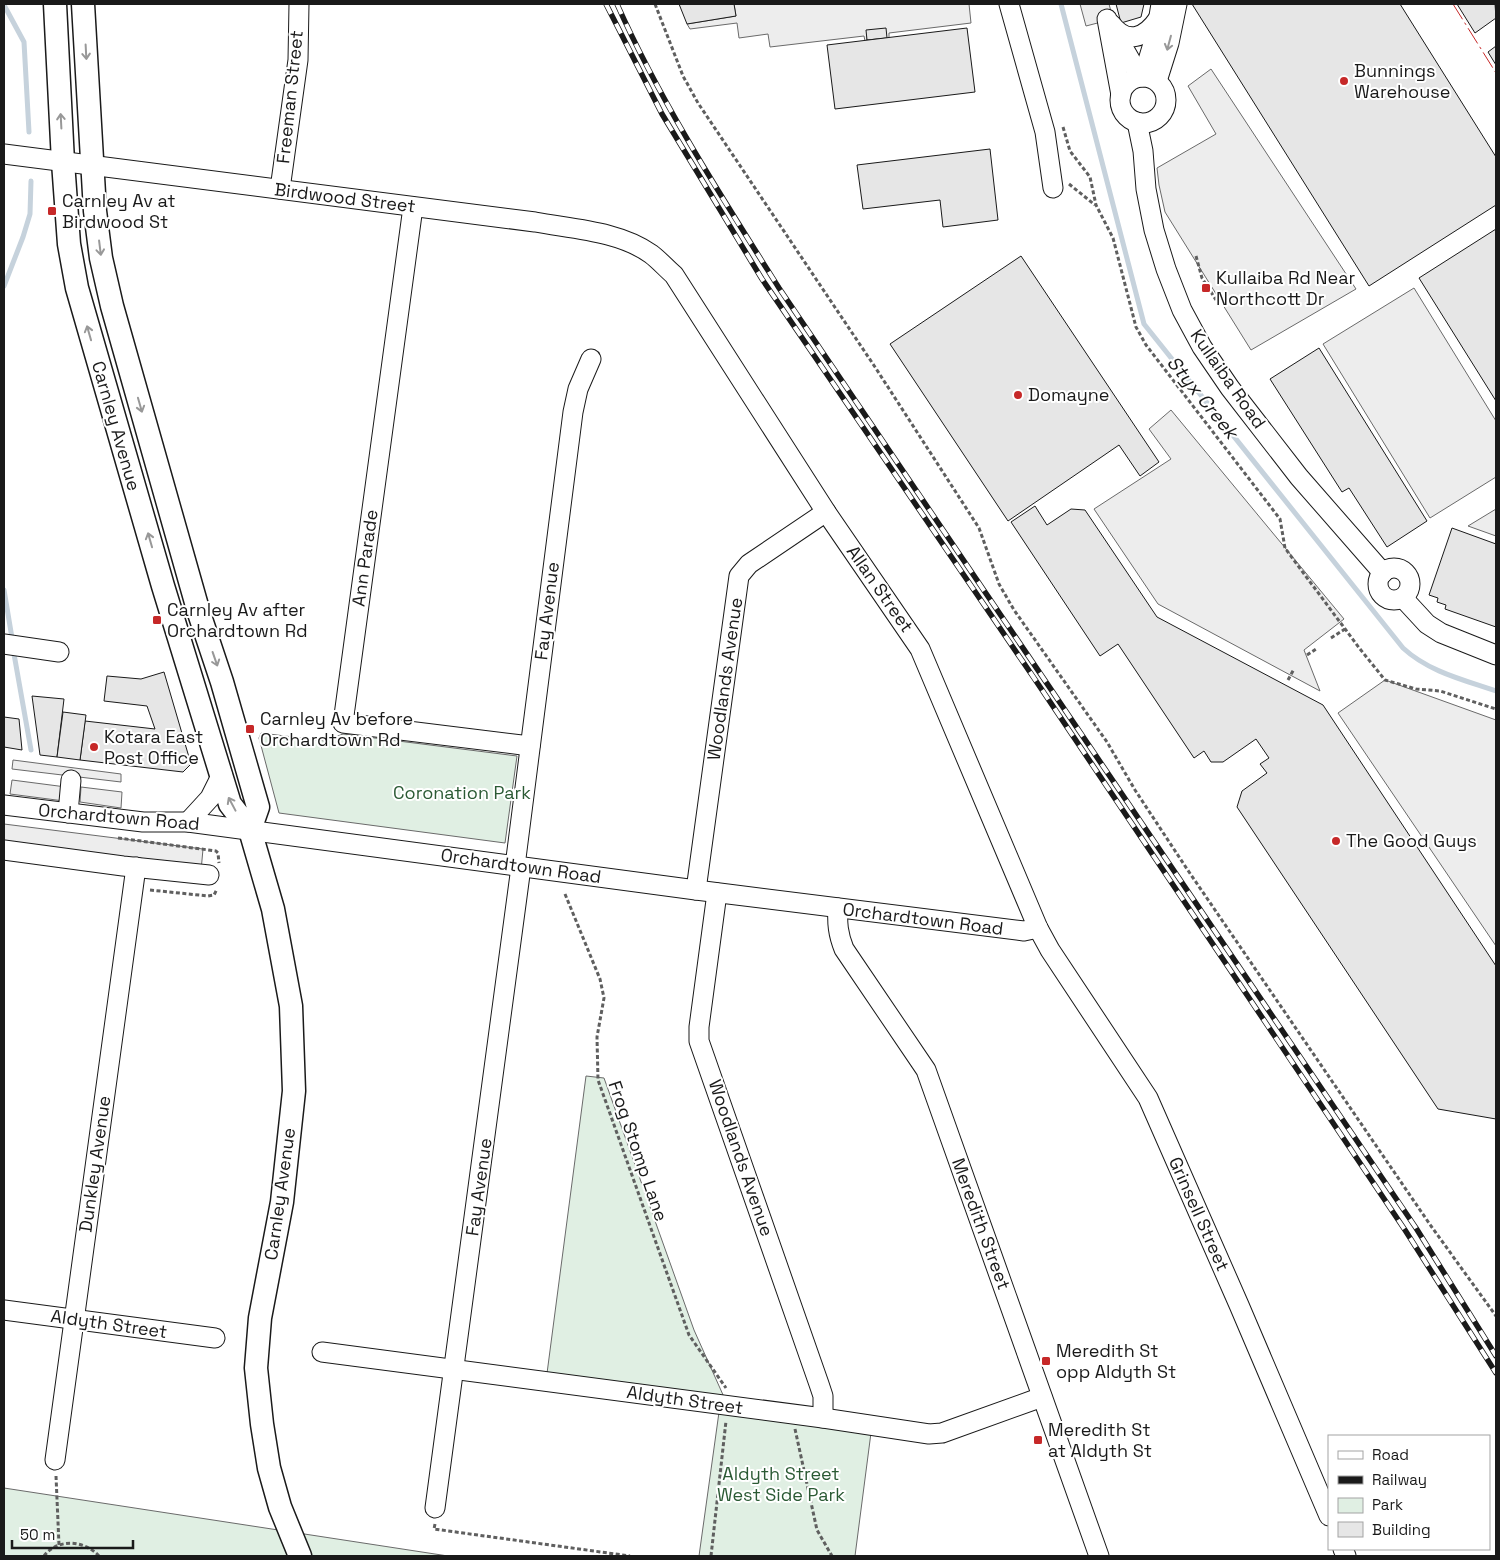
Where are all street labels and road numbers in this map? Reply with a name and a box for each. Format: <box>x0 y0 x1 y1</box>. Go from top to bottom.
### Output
street label: Freeman Street <box>271 29 308 165</box>
street label: Birdwood Street <box>273 177 417 218</box>
street label: Kullaiba Road <box>1186 325 1271 433</box>
street label: Carnley Avenue <box>87 358 146 493</box>
street label: Ann Parade <box>346 508 383 608</box>
street label: Allan Street <box>842 541 919 637</box>
street label: Fay Avenue <box>529 561 564 661</box>
street label: Woodlands Avenue <box>702 596 747 762</box>
street label: Orchardtown Road <box>37 798 201 835</box>
street label: Orchardtown Road <box>439 843 603 888</box>
street label: Orchardtown Road <box>841 897 1005 940</box>
street label: Woodlands Avenue <box>704 1076 779 1239</box>
street label: Frog Stomp Lane <box>604 1078 673 1224</box>
street label: Dunkley Avenue <box>74 1094 115 1234</box>
street label: Carnley Avenue <box>259 1126 300 1262</box>
street label: Fay Avenue <box>460 1136 497 1237</box>
street label: Grinsell Street <box>1164 1153 1235 1275</box>
street label: Meredith Street <box>947 1155 1016 1293</box>
street label: Aldyth Street <box>49 1304 169 1343</box>
street label: Aldyth Street <box>625 1380 745 1419</box>

